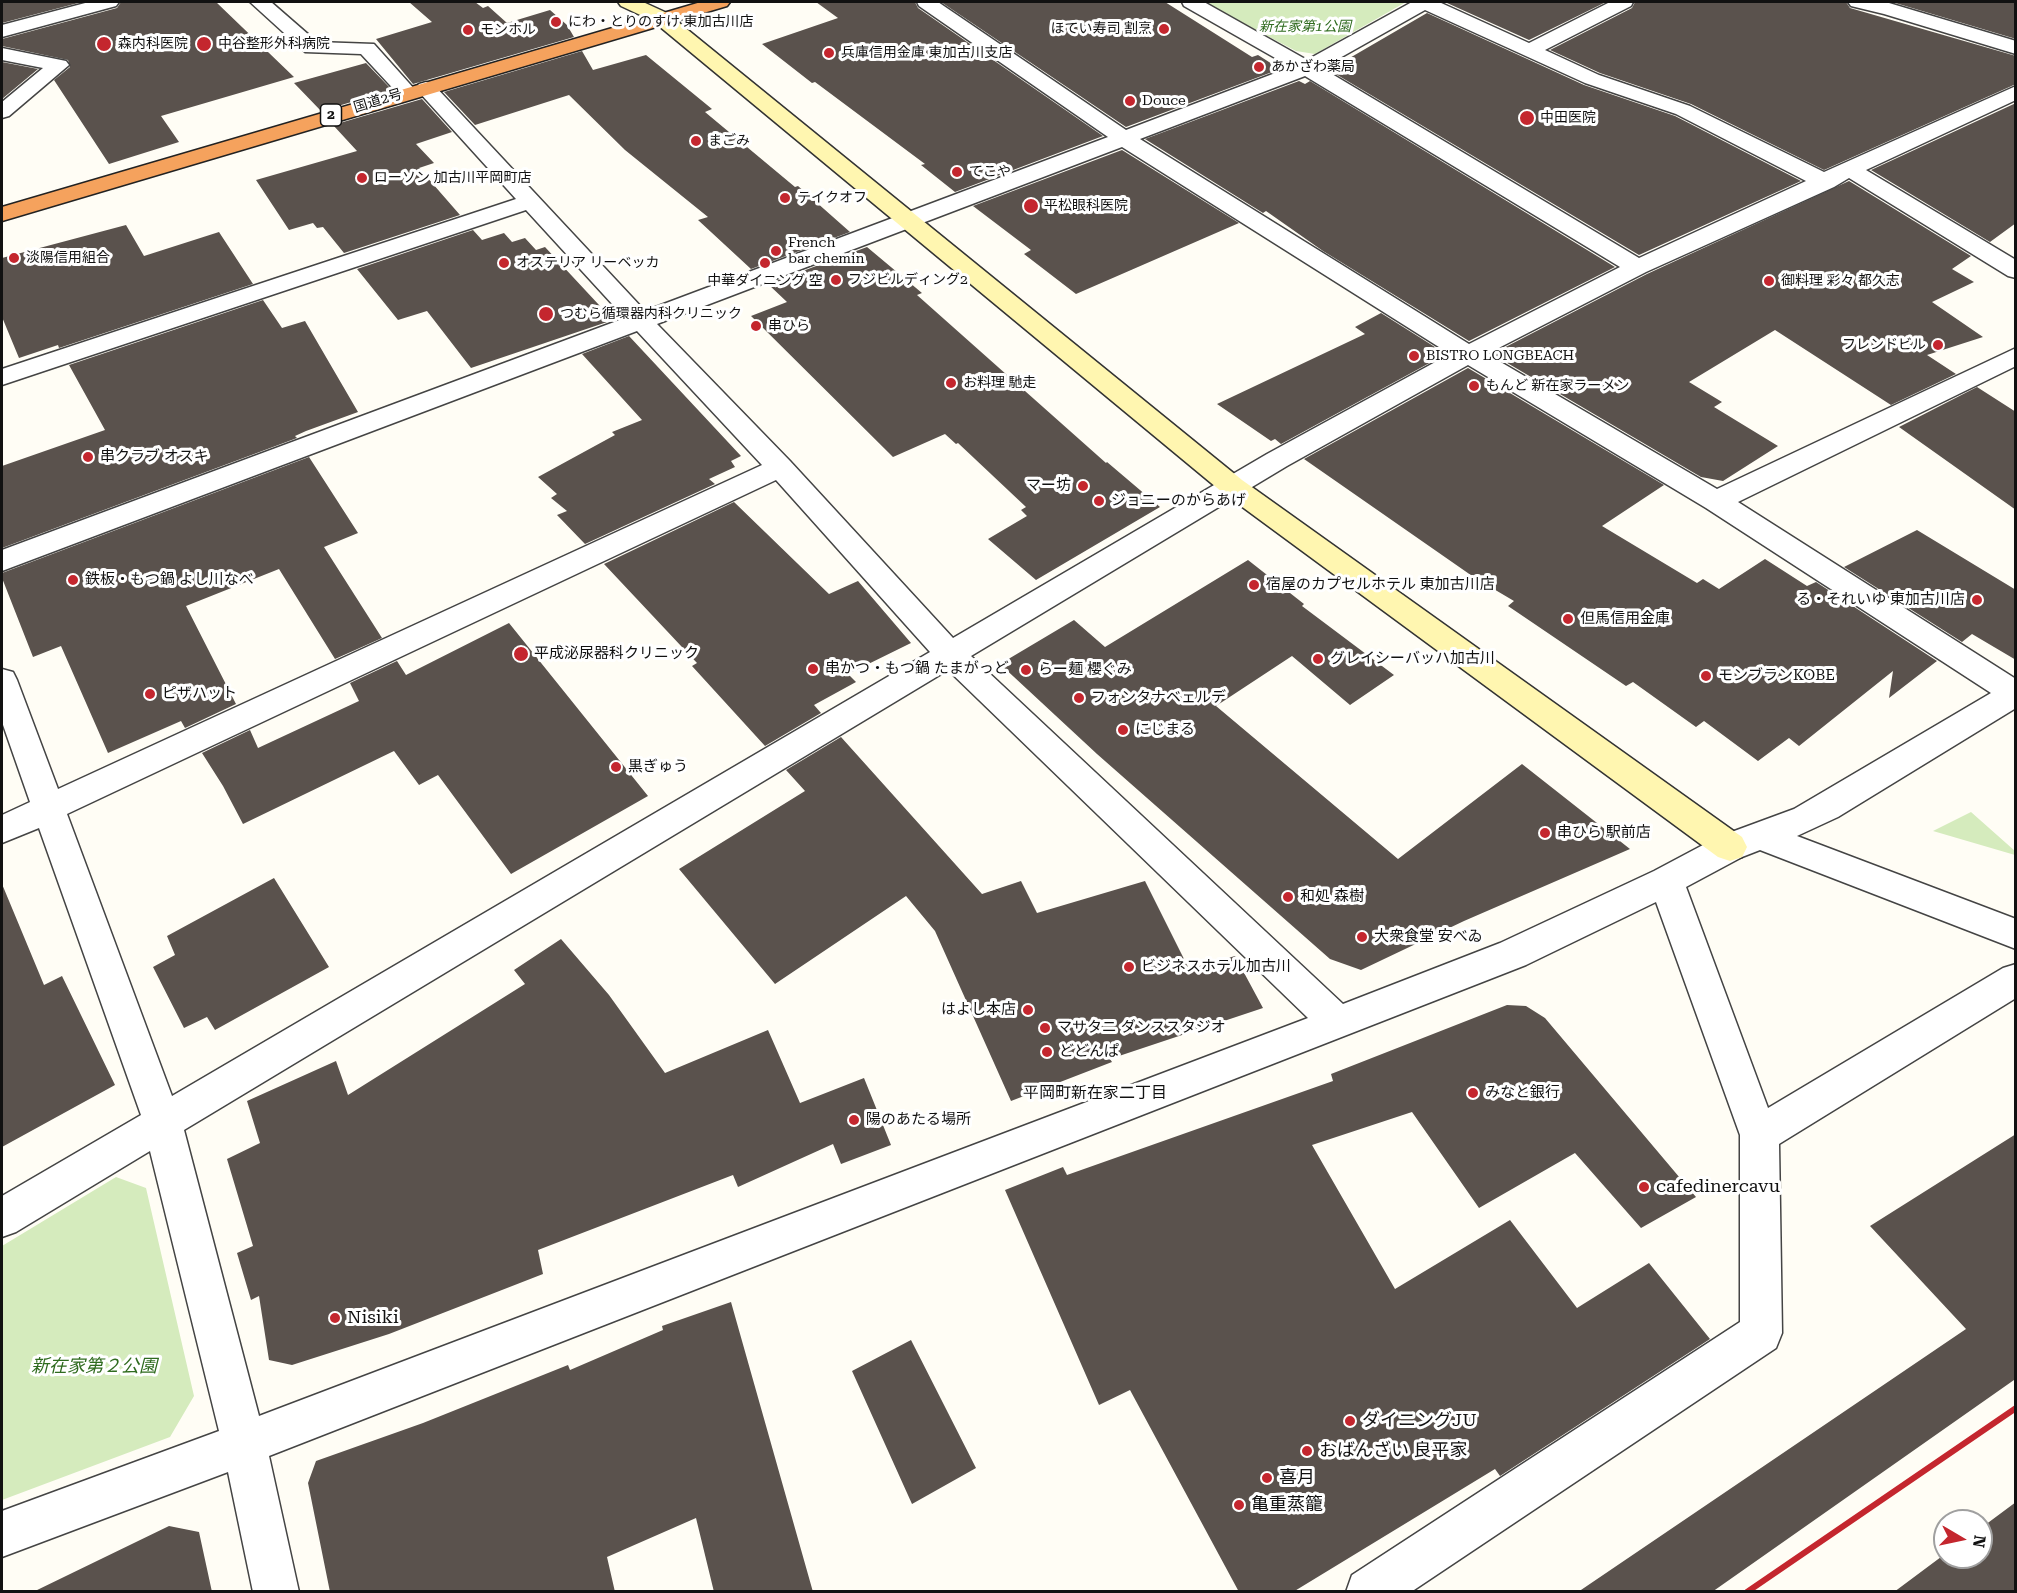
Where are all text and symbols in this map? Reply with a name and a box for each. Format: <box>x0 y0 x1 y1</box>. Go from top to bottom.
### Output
place label: にわ・とりのすけ 東加古川店 <box>568 14 754 30</box>
marker: にわ・とりのすけ 東加古川店 <box>549 15 563 29</box>
park label: 新在家第1公園 <box>1259 19 1351 35</box>
place label: ほてい寿司 割烹 <box>1050 21 1152 37</box>
place label: モンホル <box>480 22 536 38</box>
marker: ほてい寿司 割烹 <box>1157 22 1171 36</box>
marker: モンホル <box>461 23 475 37</box>
marker: 森内科医院 <box>95 35 113 53</box>
marker: 中谷整形外科病院 <box>195 35 213 53</box>
place label: 森内科医院 <box>118 36 188 52</box>
place label: 中谷整形外科病院 <box>218 36 330 52</box>
place label: 兵庫信用金庫 東加古川支店 <box>841 45 1013 61</box>
marker: 兵庫信用金庫 東加古川支店 <box>822 46 836 60</box>
place label: あかざわ薬局 <box>1271 59 1355 75</box>
marker: あかざわ薬局 <box>1252 60 1266 74</box>
street label: 国道2号 <box>352 86 404 116</box>
place label: Douce <box>1142 93 1186 109</box>
marker: Douce <box>1123 94 1137 108</box>
road number: 2 <box>320 104 342 126</box>
marker: 中田医院 <box>1518 109 1536 127</box>
place label: 中田医院 <box>1540 110 1596 126</box>
place label: まごみ <box>708 133 750 149</box>
marker: まごみ <box>689 134 703 148</box>
place label: てこや <box>969 164 1011 180</box>
marker: てこや <box>950 165 964 179</box>
place label: ローソン 加古川平岡町店 <box>374 170 532 186</box>
marker: ローソン 加古川平岡町店 <box>355 171 369 185</box>
place label: テイクオフ <box>797 190 867 206</box>
marker: テイクオフ <box>778 191 792 205</box>
marker: 平松眼科医院 <box>1022 197 1040 215</box>
place label: 平松眼科医院 <box>1044 198 1128 214</box>
place label: French bar chemin <box>788 235 865 268</box>
marker: French bar chemin <box>769 244 783 258</box>
place label: 淡陽信用組合 <box>26 250 110 266</box>
marker: 淡陽信用組合 <box>7 251 21 265</box>
place label: オステリア リーベッカ <box>516 255 660 271</box>
marker: オステリア リーベッカ <box>497 256 511 270</box>
marker: 中華ダイニング 空 <box>758 256 772 270</box>
place label: フジビルディング2 <box>848 272 968 288</box>
place label: 中華ダイニング 空 <box>707 273 823 289</box>
marker: フジビルディング2 <box>829 273 843 287</box>
place label: 御料理 彩々 都久志 <box>1781 273 1900 289</box>
marker: 御料理 彩々 都久志 <box>1762 274 1776 288</box>
marker: つむら循環器内科クリニック <box>537 305 555 323</box>
place label: つむら循環器内科クリニック <box>560 306 742 322</box>
place label: 串ひら <box>768 318 810 334</box>
marker: 串ひら <box>749 319 763 333</box>
place label: フレンドビル <box>1842 337 1926 353</box>
marker: フレンドビル <box>1931 338 1945 352</box>
place label: BISTRO LONGBEACH <box>1426 348 1574 364</box>
marker: BISTRO LONGBEACH <box>1407 349 1421 363</box>
place label: お料理 馳走 <box>963 375 1037 391</box>
marker: お料理 馳走 <box>944 376 958 390</box>
place label: もんど 新在家ラーメン <box>1486 378 1630 394</box>
marker: もんど 新在家ラーメン <box>1467 379 1481 393</box>
place label: 串クラブ オスキ <box>100 448 209 466</box>
marker: 串クラブ オスキ <box>81 450 95 464</box>
place label: マー坊 <box>1026 477 1071 495</box>
marker: マー坊 <box>1076 479 1090 493</box>
place label: ジョニーのからあげ <box>1111 492 1246 510</box>
marker: ジョニーのからあげ <box>1092 494 1106 508</box>
place label: 鉄板・もつ鍋 よし川なべ <box>85 571 254 589</box>
marker: 鉄板・もつ鍋 よし川なべ <box>66 573 80 587</box>
place label: 宿屋のカプセルホテル 東加古川店 <box>1266 576 1495 594</box>
marker: 宿屋のカプセルホテル 東加古川店 <box>1247 578 1261 592</box>
place label: る・それいゆ 東加古川店 <box>1796 591 1965 609</box>
marker: る・それいゆ 東加古川店 <box>1970 593 1984 607</box>
place label: 但馬信用金庫 <box>1580 610 1670 628</box>
marker: 但馬信用金庫 <box>1561 612 1575 626</box>
marker: 平成泌尿器科クリニック <box>512 645 530 663</box>
place label: 平成泌尿器科クリニック <box>534 645 699 663</box>
place label: グレイシーバッハ加古川 <box>1330 650 1495 668</box>
marker: グレイシーバッハ加古川 <box>1311 652 1325 666</box>
place label: 串かつ・もつ鍋 たまがっど <box>825 660 1009 678</box>
place label: らー麺 櫻ぐみ <box>1038 661 1132 679</box>
marker: 串かつ・もつ鍋 たまがっど <box>806 662 820 676</box>
marker: らー麺 櫻ぐみ <box>1019 663 1033 677</box>
place label: モンブランKOBE <box>1718 667 1835 685</box>
marker: モンブランKOBE <box>1699 669 1713 683</box>
place label: ピザハット <box>162 685 237 703</box>
marker: ピザハット <box>143 687 157 701</box>
place label: フォンタナベェルデ <box>1091 689 1226 707</box>
marker: フォンタナベェルデ <box>1072 691 1086 705</box>
place label: にじまる <box>1135 721 1195 739</box>
marker: にじまる <box>1116 723 1130 737</box>
place label: 黒ぎゅう <box>628 758 688 776</box>
marker: 黒ぎゅう <box>609 760 623 774</box>
place label: 串ひら 駅前店 <box>1557 824 1651 842</box>
marker: 串ひら 駅前店 <box>1538 826 1552 840</box>
place label: 和処 森樹 <box>1300 888 1364 906</box>
marker: 和処 森樹 <box>1281 890 1295 904</box>
place label: 大衆食堂 安べゐ <box>1374 928 1483 946</box>
marker: 大衆食堂 安べゐ <box>1355 930 1369 944</box>
place label: ビジネスホテル加古川 <box>1141 958 1291 976</box>
marker: ビジネスホテル加古川 <box>1122 960 1136 974</box>
place label: はよし本店 <box>941 1001 1016 1019</box>
marker: はよし本店 <box>1021 1003 1035 1017</box>
place label: マサタニ ダンススタジオ <box>1057 1019 1226 1037</box>
marker: マサタニ ダンススタジオ <box>1038 1021 1052 1035</box>
place label: どどんぱ <box>1059 1043 1119 1061</box>
marker: どどんぱ <box>1040 1045 1054 1059</box>
district label: 平岡町新在家二丁目 <box>1023 1083 1167 1103</box>
place label: みなと銀行 <box>1485 1084 1560 1102</box>
marker: みなと銀行 <box>1466 1086 1480 1100</box>
place label: 陽のあたる場所 <box>866 1111 971 1129</box>
marker: 陽のあたる場所 <box>847 1113 861 1127</box>
place label: cafedinercavu <box>1656 1176 1780 1198</box>
marker: cafedinercavu <box>1637 1180 1651 1194</box>
place label: Nisiki <box>347 1307 399 1329</box>
marker: Nisiki <box>328 1311 342 1325</box>
park label: 新在家第２公園 <box>31 1356 157 1378</box>
place label: ダイニングJU <box>1362 1410 1477 1432</box>
marker: ダイニングJU <box>1343 1414 1357 1428</box>
place label: おばんざい 良平家 <box>1319 1440 1468 1462</box>
marker: おばんざい 良平家 <box>1300 1444 1314 1458</box>
place label: 喜月 <box>1279 1467 1315 1489</box>
marker: 喜月 <box>1260 1471 1274 1485</box>
place label: 亀重蒸籠 <box>1251 1494 1323 1516</box>
marker: 亀重蒸籠 <box>1232 1498 1246 1512</box>
north arrow <box>1933 1509 1993 1569</box>
text: N <box>1969 1534 1990 1549</box>

